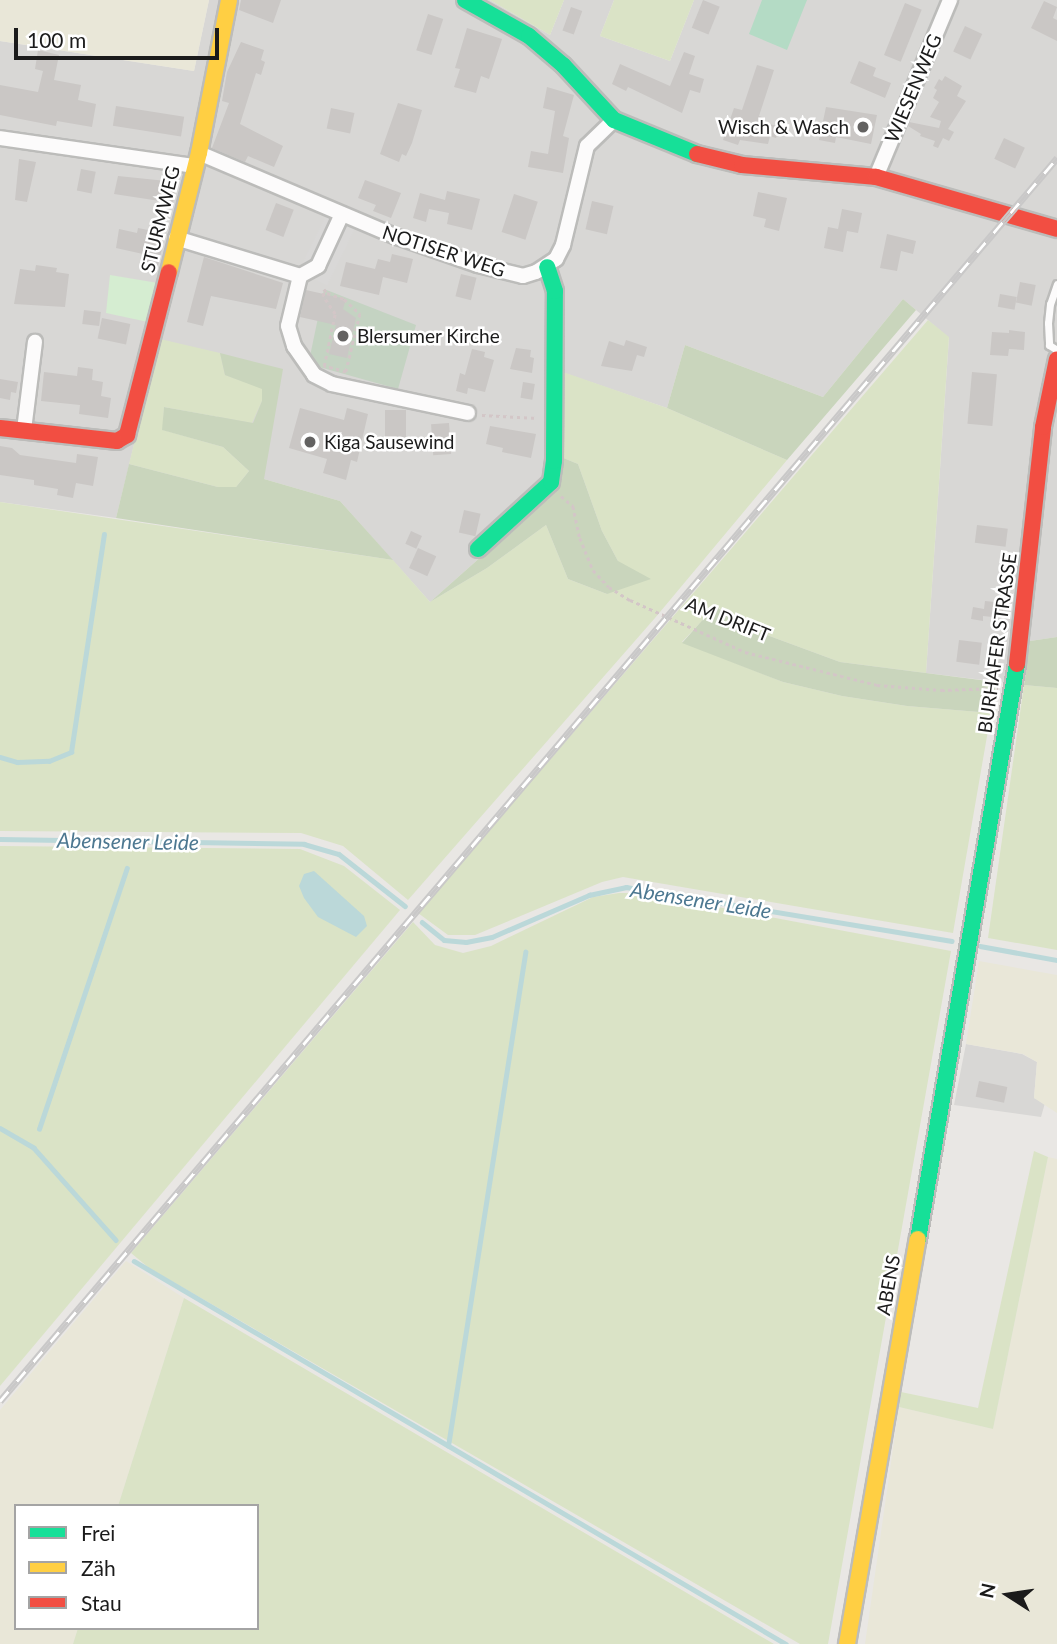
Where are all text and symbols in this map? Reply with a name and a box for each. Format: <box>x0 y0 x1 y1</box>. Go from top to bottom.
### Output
scale bar <box>18 14 222 58</box>
text: 100 m <box>27 27 86 52</box>
street label: WIESENWEG <box>880 30 946 146</box>
place label: Wisch & Wasch <box>718 116 849 138</box>
marker: Wisch & Wasch <box>855 119 871 135</box>
street label: STURMWEG <box>136 163 184 275</box>
street label: NOTISER WEG <box>380 220 508 282</box>
place label: Blersumer Kirche <box>357 325 500 347</box>
marker: Blersumer Kirche <box>335 328 351 344</box>
place label: Kiga Sausewind <box>324 431 454 453</box>
marker: Kiga Sausewind <box>302 434 318 450</box>
street label: BURHAFER STRASSE <box>973 551 1021 735</box>
street label: AM DRIFT <box>682 592 774 646</box>
water label: Abensener Leide <box>57 827 199 855</box>
water label: Abensener Leide <box>629 876 773 924</box>
street label: ABENS <box>871 1253 905 1317</box>
legend <box>14 1504 259 1630</box>
text: Frei <box>81 1520 115 1545</box>
text: Zäh <box>81 1555 116 1580</box>
north arrow <box>973 1560 1043 1630</box>
text: N <box>974 1581 1000 1600</box>
text: Stau <box>81 1590 122 1615</box>

